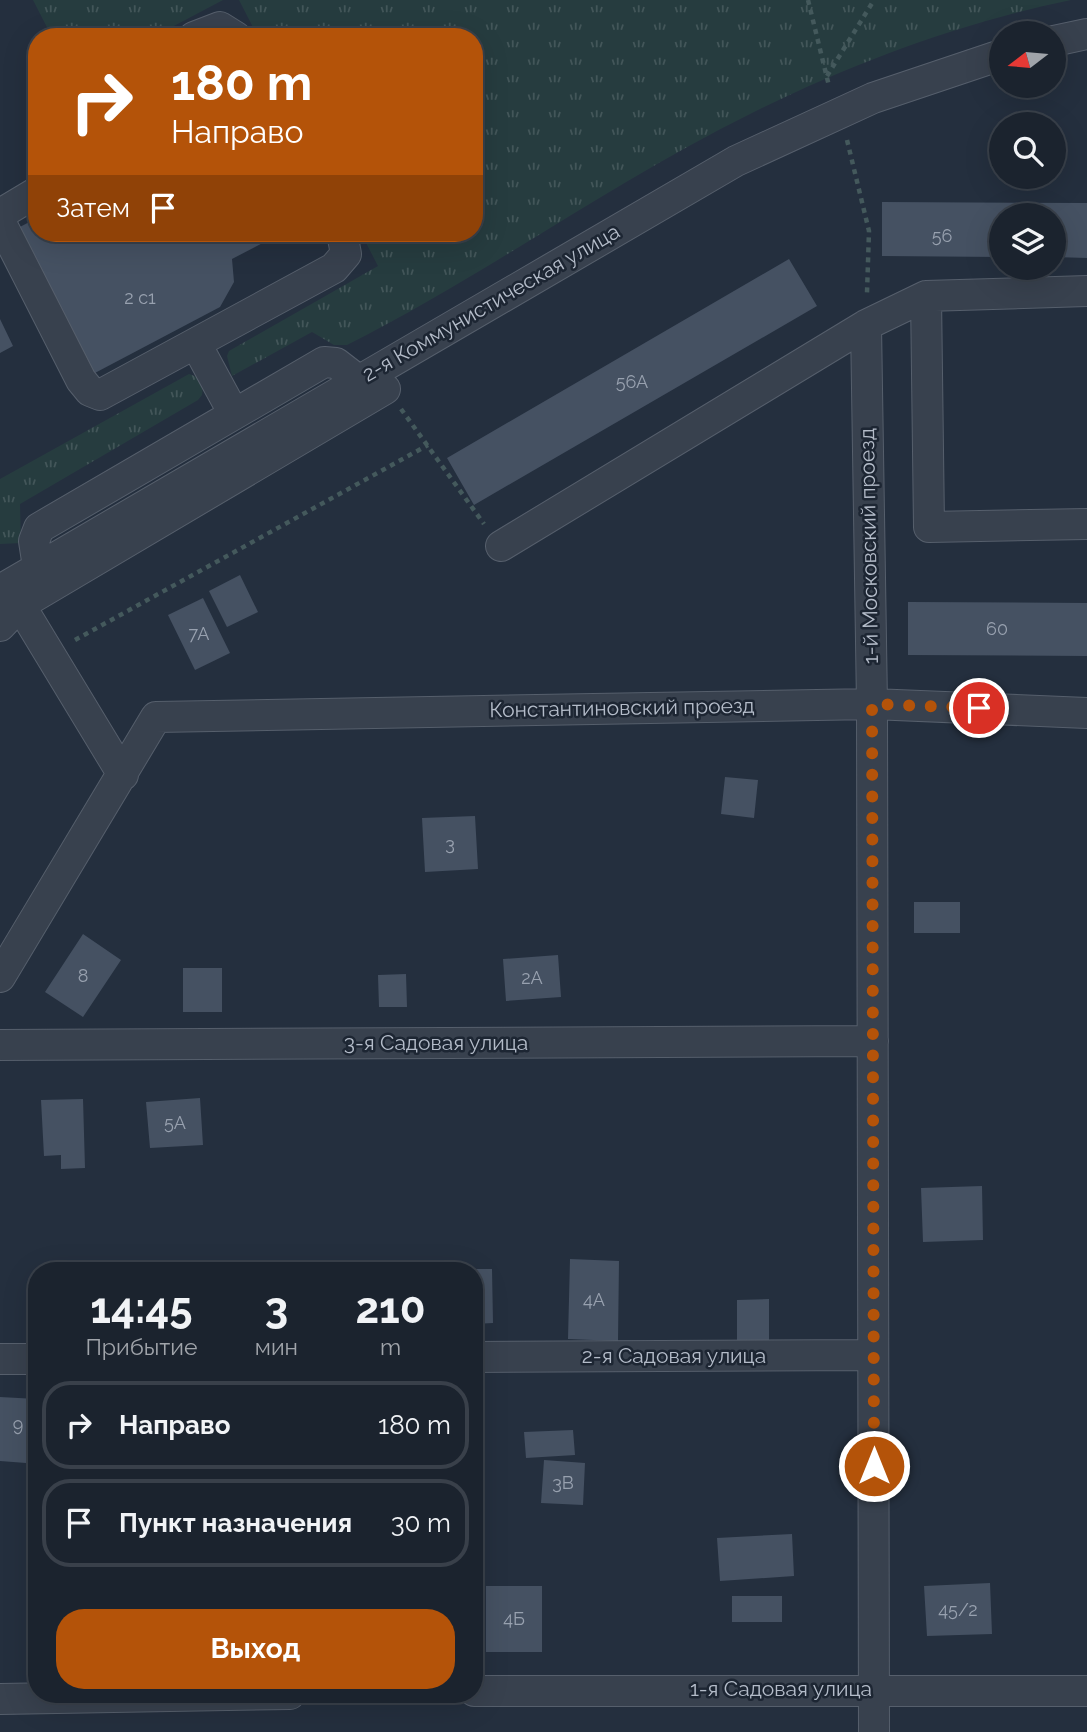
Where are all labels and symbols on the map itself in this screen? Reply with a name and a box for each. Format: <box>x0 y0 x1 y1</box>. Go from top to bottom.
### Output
north arrow <box>989 21 1066 98</box>
street label: 2-я Коммунистическая улица <box>358 219 624 387</box>
house number: 56 <box>932 225 952 246</box>
house number: 2 с1 <box>124 287 156 308</box>
house number: 56А <box>616 371 648 392</box>
street label: 1-й Московский проезд <box>854 428 883 664</box>
house number: 60 <box>986 618 1008 639</box>
house number: 7А <box>189 623 210 644</box>
pin <box>949 678 1009 738</box>
street label: Константиновский проезд <box>489 693 755 722</box>
house number: 3 <box>445 833 455 854</box>
house number: 8 <box>78 965 88 986</box>
house number: 2А <box>521 967 543 988</box>
street label: 3-я Садовая улица <box>344 1030 528 1055</box>
house number: 5А <box>164 1112 186 1133</box>
house number: 4А <box>583 1289 605 1310</box>
street label: 2-я Садовая улица <box>582 1343 766 1368</box>
house number: 9 <box>13 1414 23 1435</box>
position arrow <box>837 1429 911 1503</box>
house number: 3В <box>552 1472 574 1493</box>
house number: 45/2 <box>938 1599 978 1620</box>
house number: 4Б <box>503 1608 525 1629</box>
street label: 1-я Садовая улица <box>690 1676 872 1701</box>

